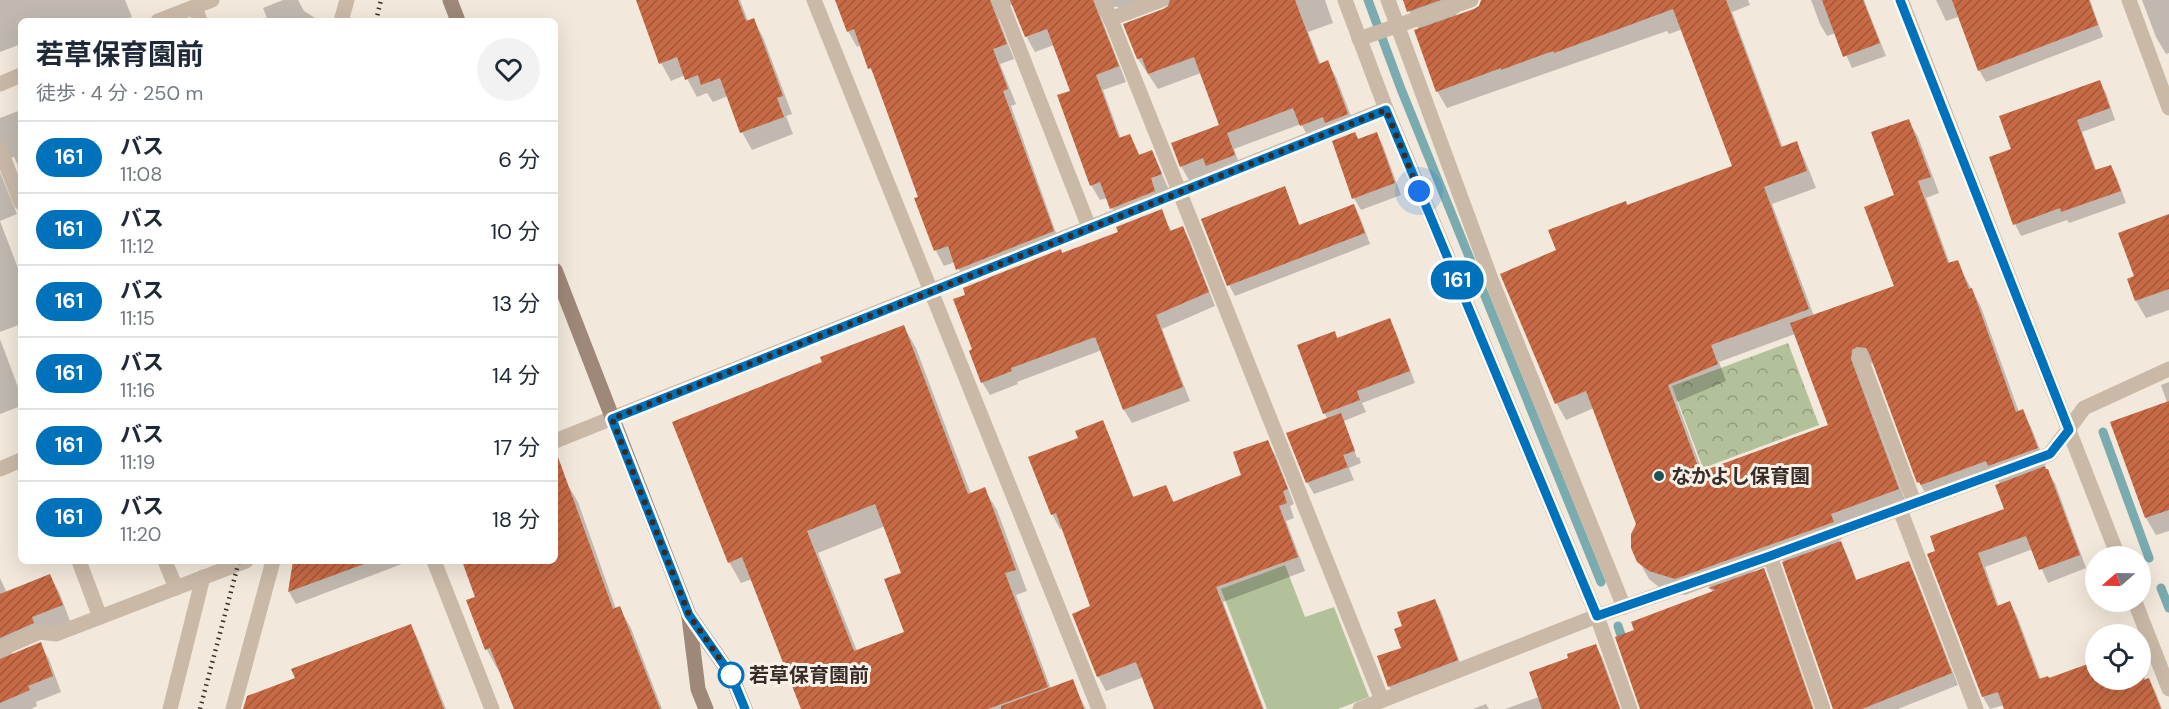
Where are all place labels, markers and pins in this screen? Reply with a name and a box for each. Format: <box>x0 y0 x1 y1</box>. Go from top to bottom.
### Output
place label: なかよし保育園 <box>1671 463 1810 489</box>
marker: なかよし保育園 <box>1652 469 1666 483</box>
marker: 若草保育園前 <box>718 662 744 688</box>
place label: 若草保育園前 <box>749 662 869 688</box>

